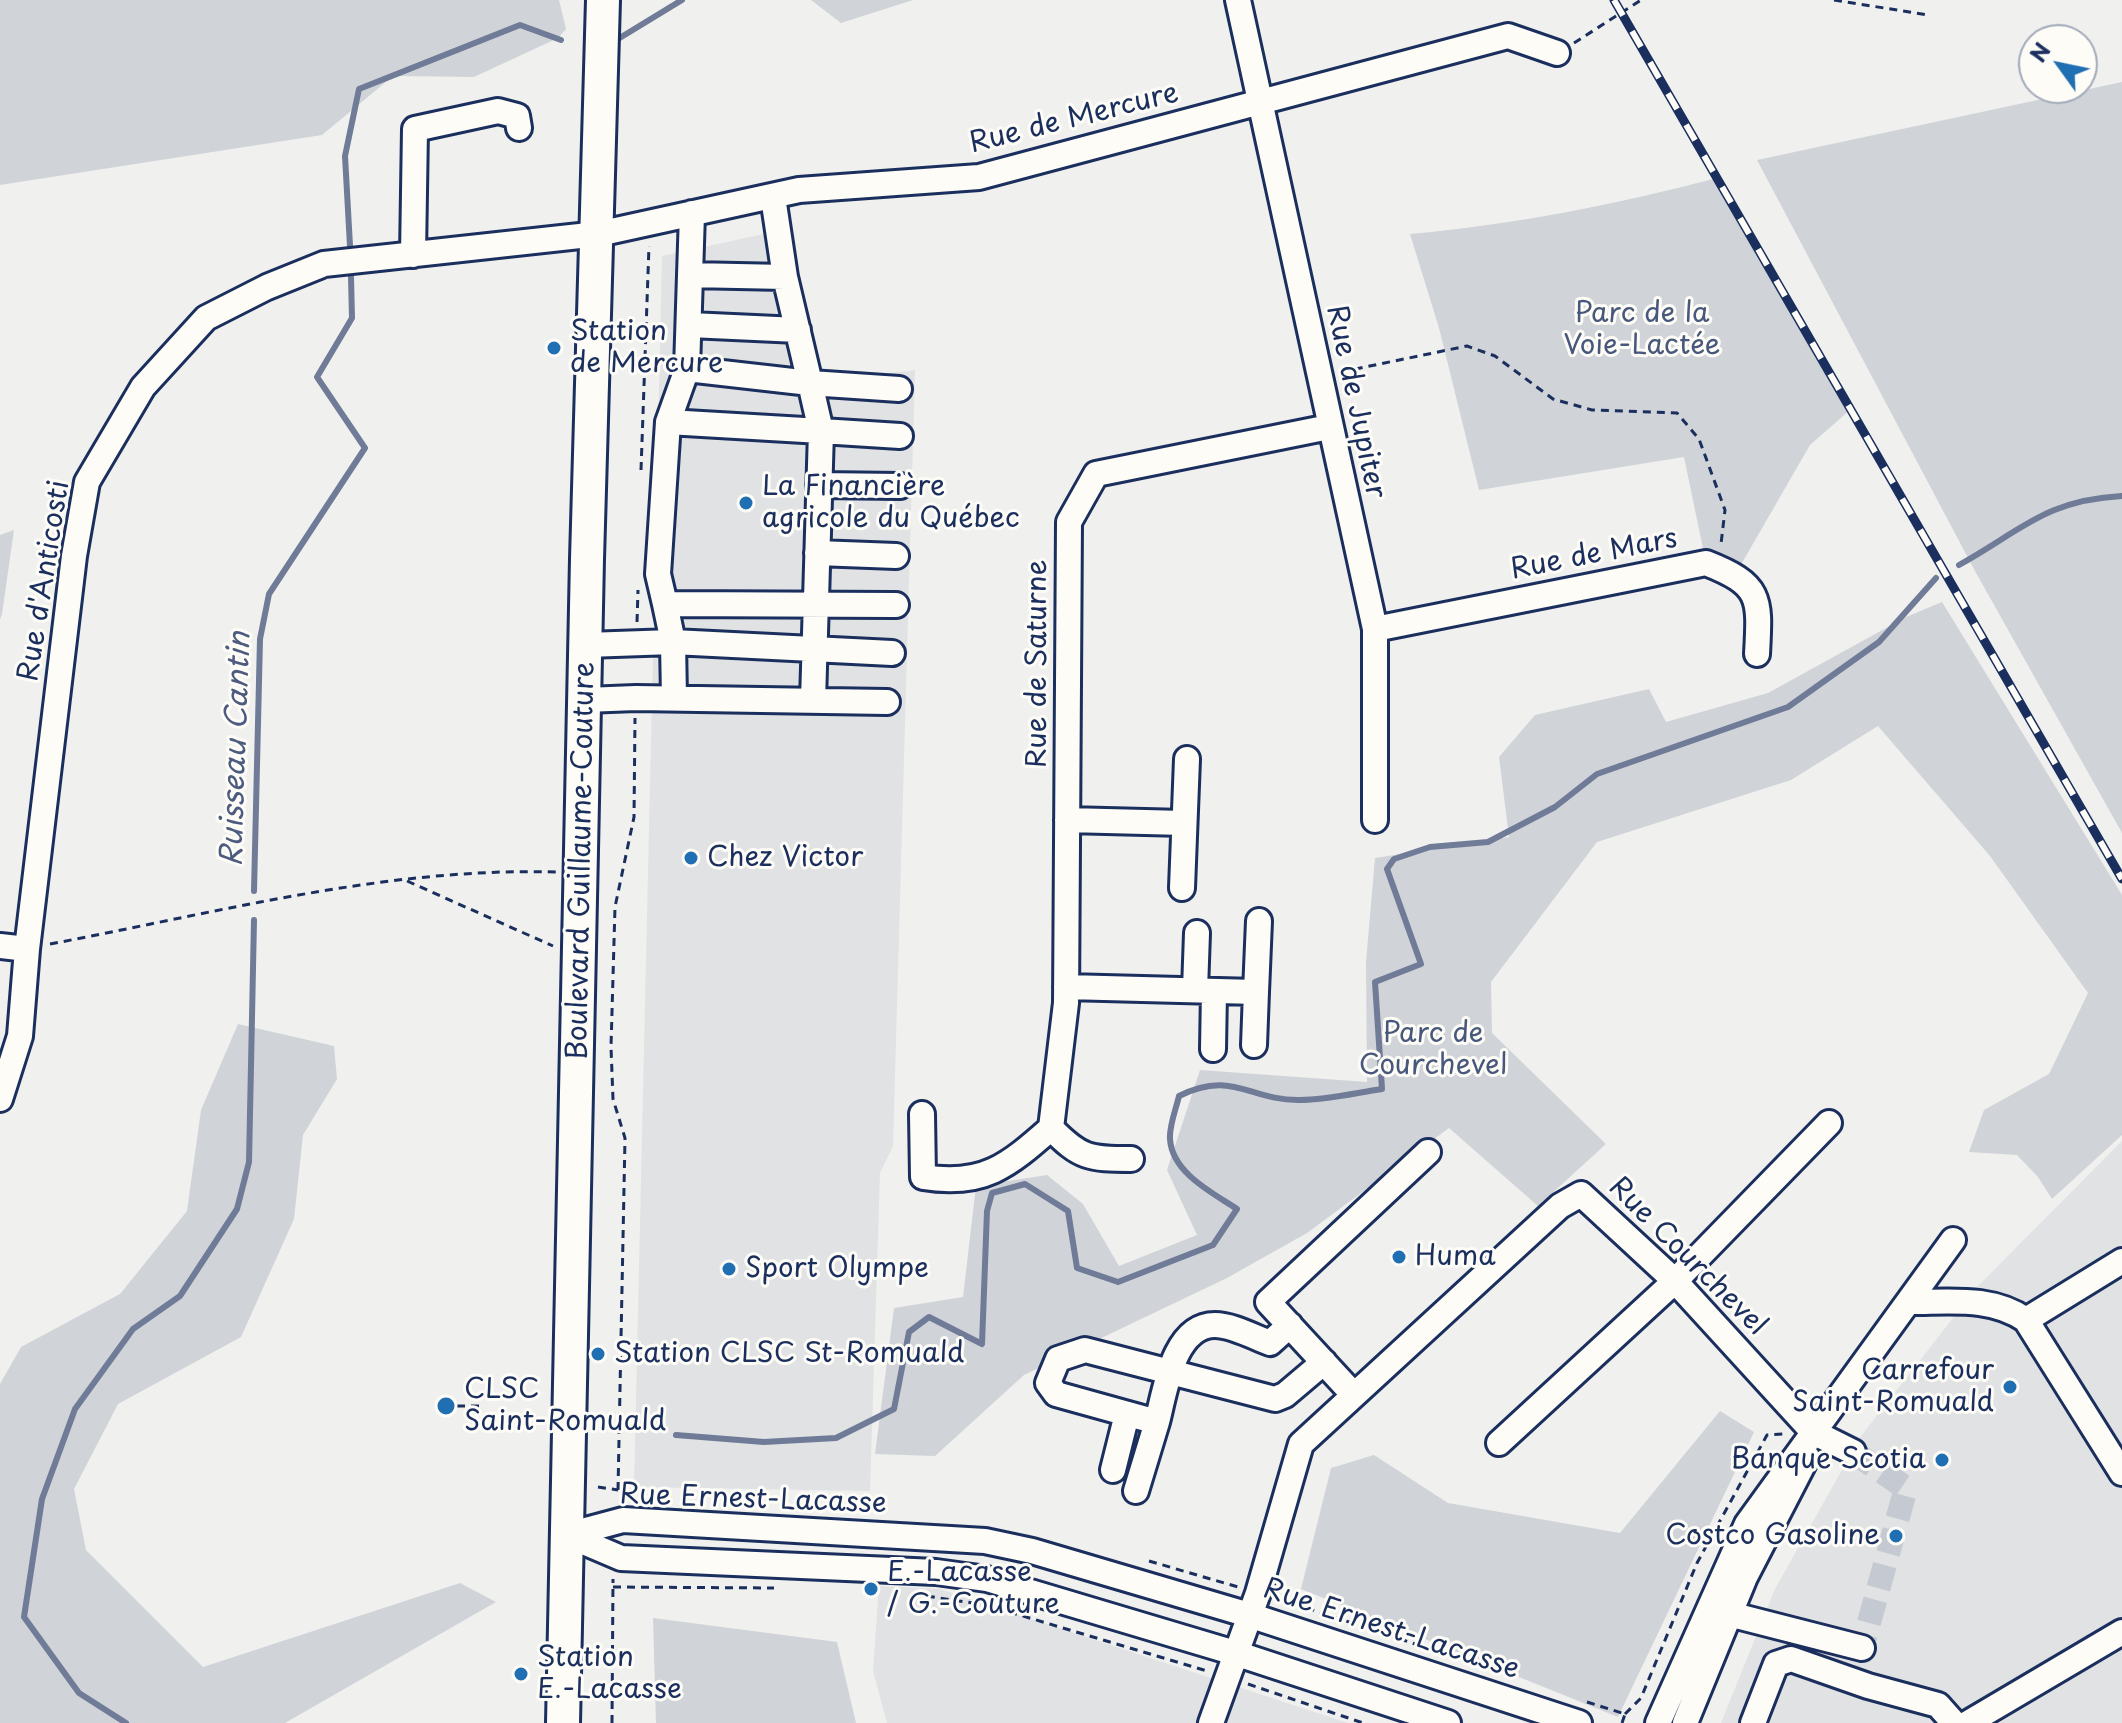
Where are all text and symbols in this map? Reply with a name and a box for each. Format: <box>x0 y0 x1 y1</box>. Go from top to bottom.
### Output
north arrow <box>2018 24 2098 104</box>
text: N <box>2021 35 2058 68</box>
street label: Rue de Mercure <box>966 77 1182 161</box>
park label: Parc de la Voie-Lactée <box>1563 297 1721 363</box>
street label: Rue de Jupiter <box>1318 302 1392 502</box>
place label: Station de Mercure <box>570 315 723 381</box>
marker: Station de Mercure <box>545 339 563 357</box>
place label: La Financière agricole du Québec <box>762 470 1020 536</box>
street label: Rue d'Anticosti <box>13 478 77 684</box>
marker: La Financière agricole du Québec <box>737 494 755 512</box>
street label: Rue de Mars <box>1508 522 1680 588</box>
street label: Rue de Saturne <box>1021 560 1055 768</box>
water label: Ruisseau Cantin <box>215 631 259 867</box>
street label: Boulevard Guillaume-Couture <box>562 662 602 1060</box>
place label: Chez Victor <box>707 841 863 875</box>
marker: Chez Victor <box>682 849 700 867</box>
park label: Parc de Courchevel <box>1359 1017 1507 1083</box>
street label: Rue Courchevel <box>1601 1171 1773 1343</box>
place label: Huma <box>1415 1240 1496 1274</box>
marker: Huma <box>1390 1248 1408 1266</box>
place label: Sport Olympe <box>745 1252 929 1286</box>
marker: Sport Olympe <box>720 1260 738 1278</box>
place label: Station CLSC St-Romuald <box>614 1337 964 1371</box>
marker: Station CLSC St-Romuald <box>589 1345 607 1363</box>
place label: Carrefour Saint-Romuald <box>1792 1354 1994 1420</box>
place label: CLSC Saint-Romuald <box>464 1373 666 1439</box>
marker: Carrefour Saint-Romuald <box>2001 1378 2019 1396</box>
marker: CLSC Saint-Romuald <box>435 1395 457 1417</box>
place label: Banque Scotia <box>1731 1443 1926 1477</box>
marker: Banque Scotia <box>1933 1451 1951 1469</box>
street label: Rue Ernest-Lacasse <box>619 1479 887 1521</box>
place label: Costco Gasoline <box>1665 1519 1880 1553</box>
marker: Costco Gasoline <box>1887 1527 1905 1545</box>
place label: E.-Lacasse / G.-Couture <box>887 1556 1060 1622</box>
street label: Rue Ernest-Lacasse <box>1259 1573 1523 1687</box>
marker: E.-Lacasse / G.-Couture <box>862 1580 880 1598</box>
place label: Station E.-Lacasse <box>537 1641 682 1707</box>
marker: Station E.-Lacasse <box>512 1665 530 1683</box>

